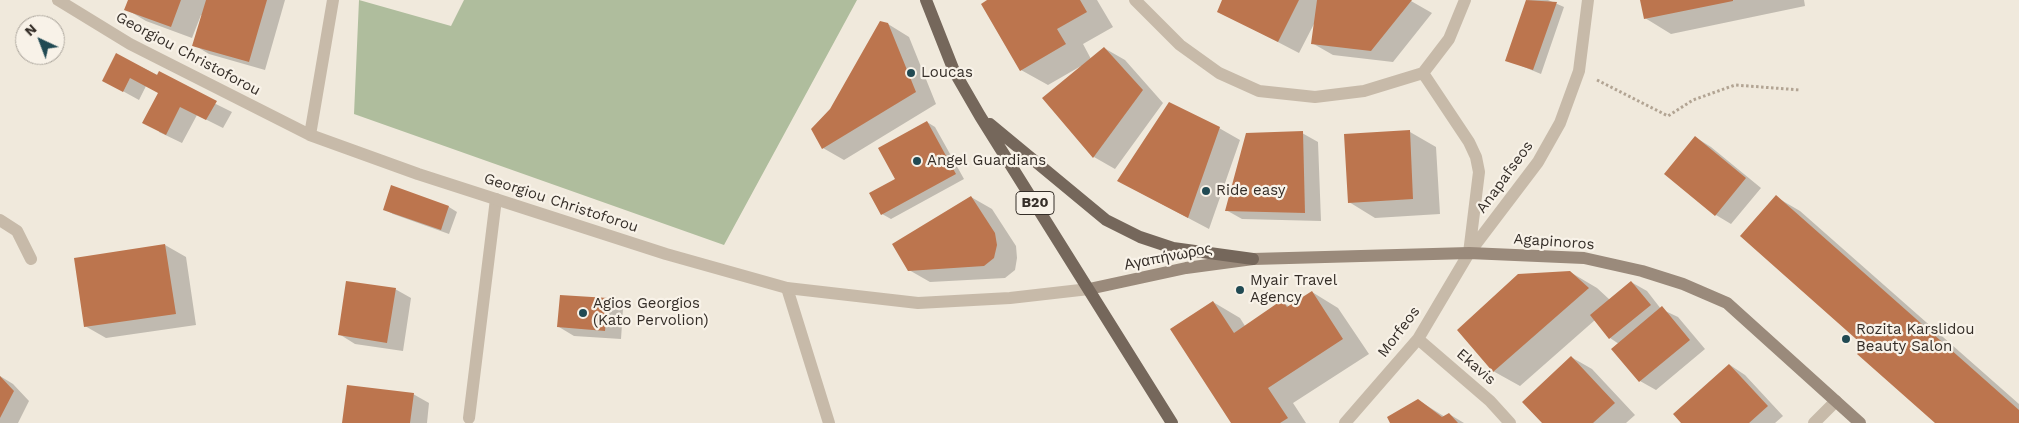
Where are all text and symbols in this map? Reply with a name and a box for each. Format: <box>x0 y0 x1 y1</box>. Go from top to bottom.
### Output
street label: Georgiou Christoforou <box>113 8 263 100</box>
north arrow <box>15 15 65 65</box>
text: N <box>21 20 40 39</box>
place label: Loucas <box>921 64 973 82</box>
marker: Loucas <box>905 67 917 79</box>
street label: Anapafseos <box>1473 137 1537 217</box>
place label: Angel Guardians <box>927 152 1046 170</box>
marker: Angel Guardians <box>911 155 923 167</box>
street label: Georgiou Christoforou <box>482 170 640 236</box>
place label: Ride easy <box>1216 182 1285 200</box>
marker: Ride easy <box>1200 185 1212 197</box>
road number: B20 <box>1016 192 1054 214</box>
street label: Agapinoros <box>1513 230 1595 254</box>
street label: Αγαπήνωρος <box>1123 240 1213 274</box>
place label: Myair Travel Agency <box>1250 272 1337 307</box>
marker: Myair Travel Agency <box>1234 284 1246 296</box>
place label: Agios Georgios (Kato Pervolion) <box>593 295 708 330</box>
street label: Morfeos <box>1374 303 1424 361</box>
marker: Agios Georgios (Kato Pervolion) <box>577 307 589 319</box>
place label: Rozita Karslidou Beauty Salon <box>1856 321 1975 356</box>
marker: Rozita Karslidou Beauty Salon <box>1840 333 1852 345</box>
street label: Ekavis <box>1453 345 1499 389</box>

